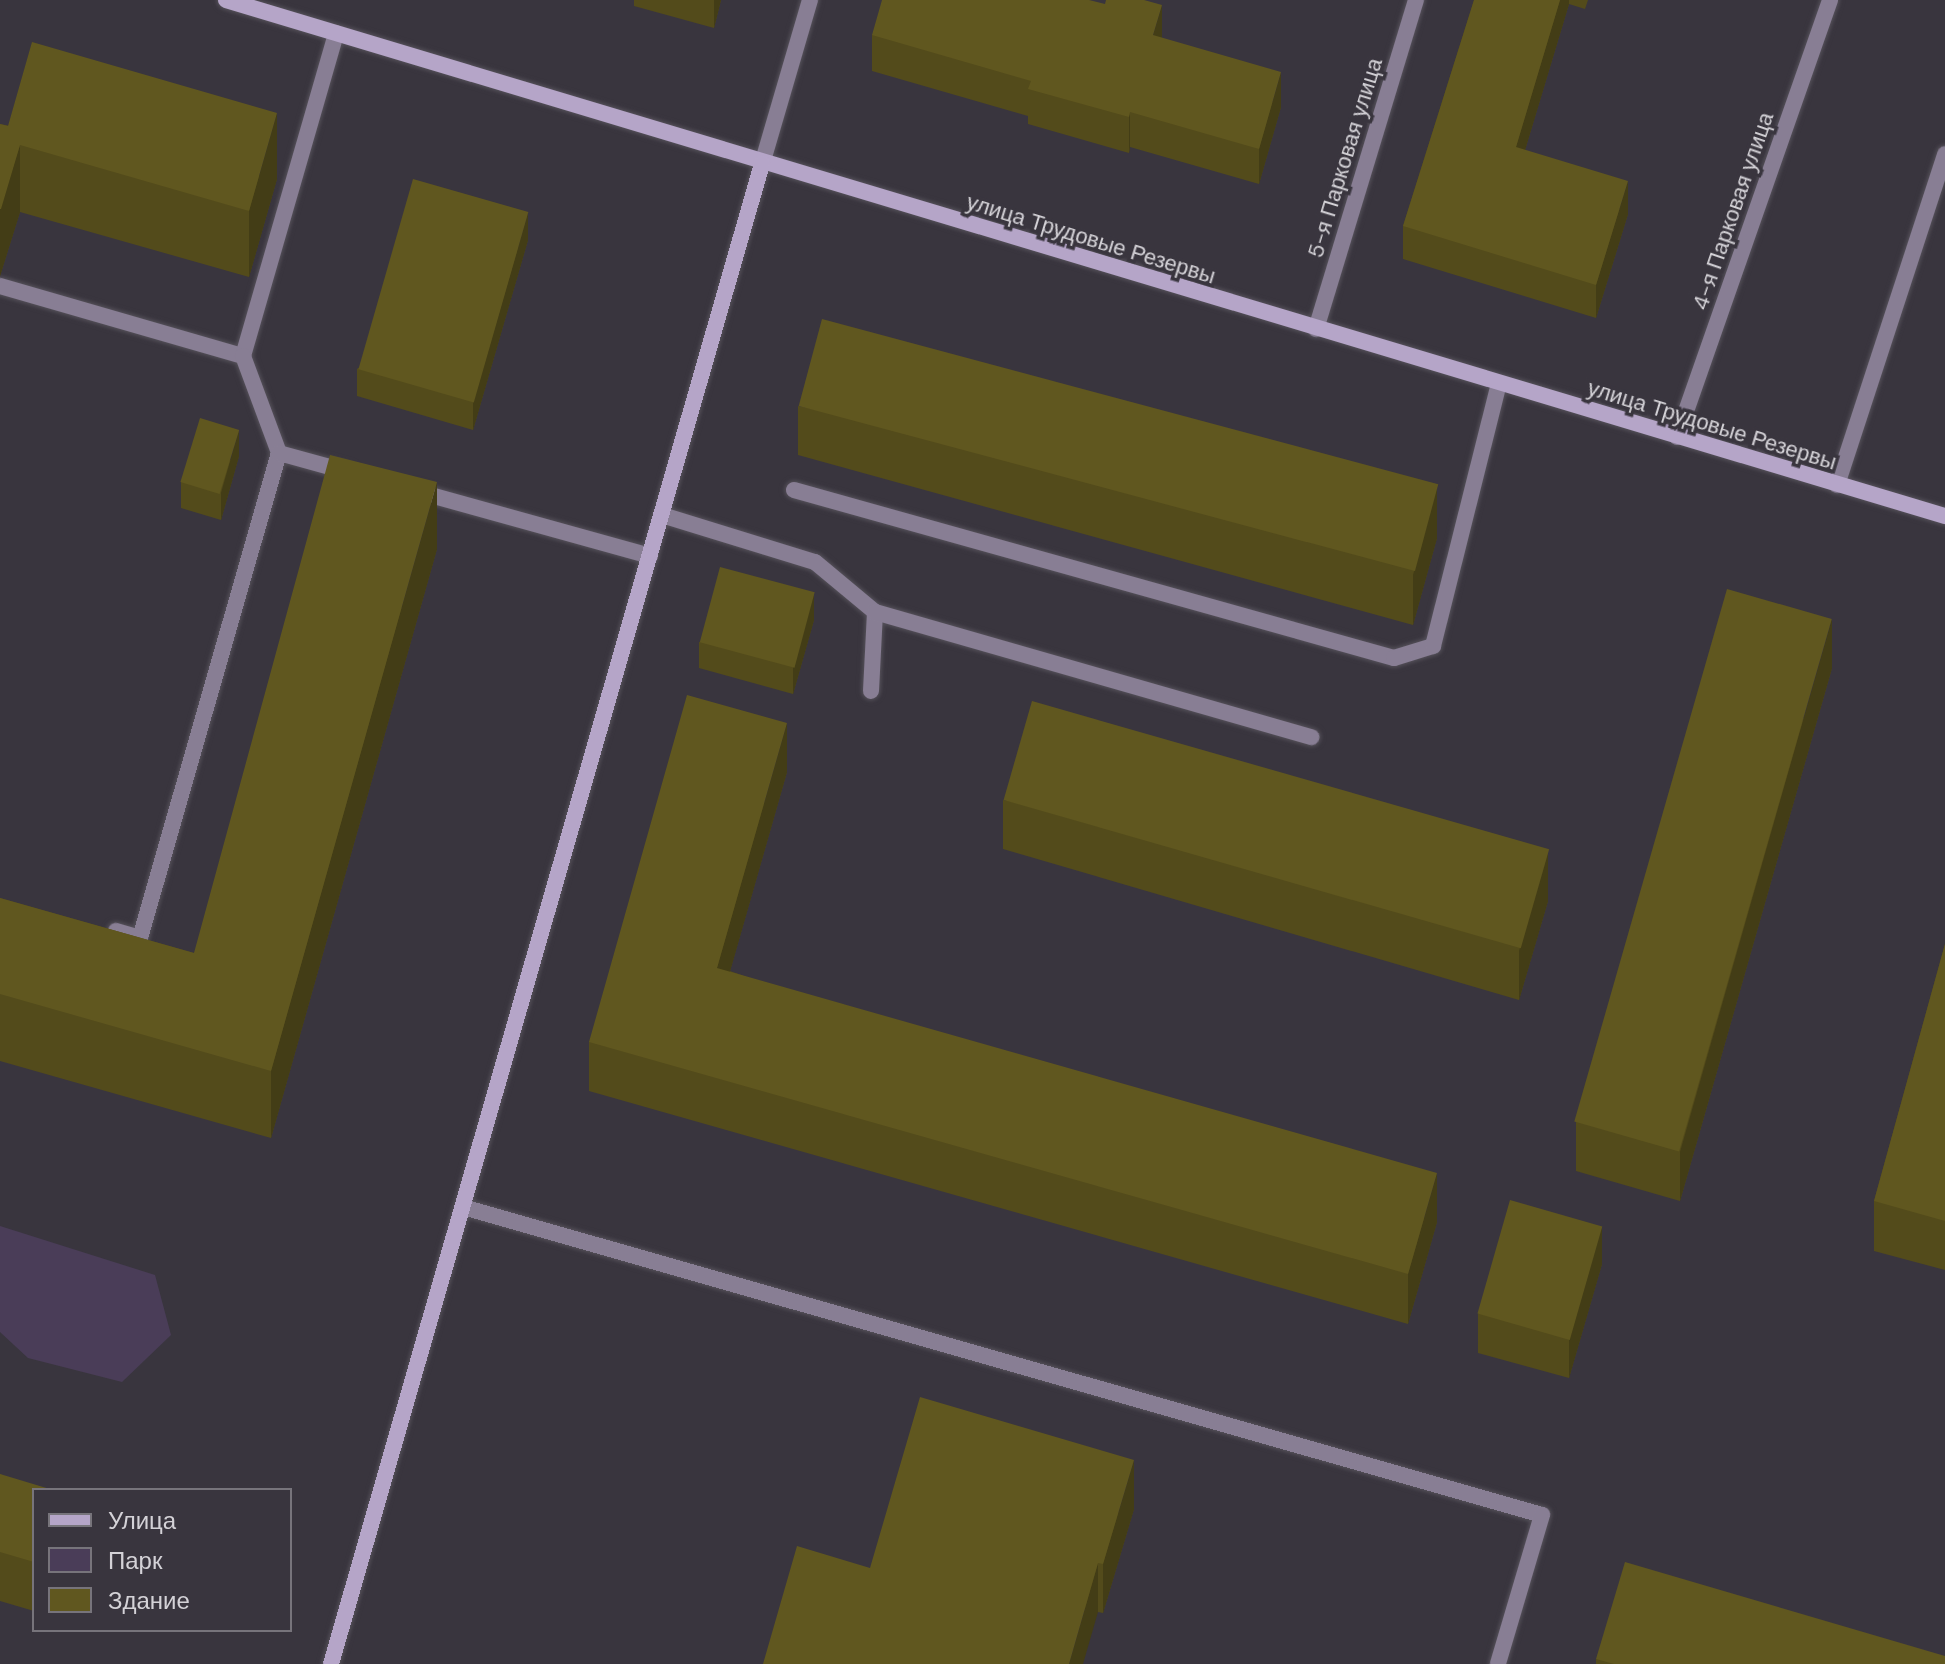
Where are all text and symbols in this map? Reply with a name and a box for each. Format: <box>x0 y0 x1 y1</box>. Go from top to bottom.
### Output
street label: 5-я Парковая улица <box>1302 55 1388 261</box>
street label: 4-я Парковая улица <box>1687 109 1779 313</box>
street label: улица Трудовые Резервы <box>963 189 1219 289</box>
street label: улица Трудовые Резервы <box>1584 375 1840 475</box>
legend <box>32 1488 292 1632</box>
text: Улица <box>108 1505 176 1536</box>
text: Парк <box>108 1545 162 1576</box>
text: Здание <box>108 1585 190 1616</box>

